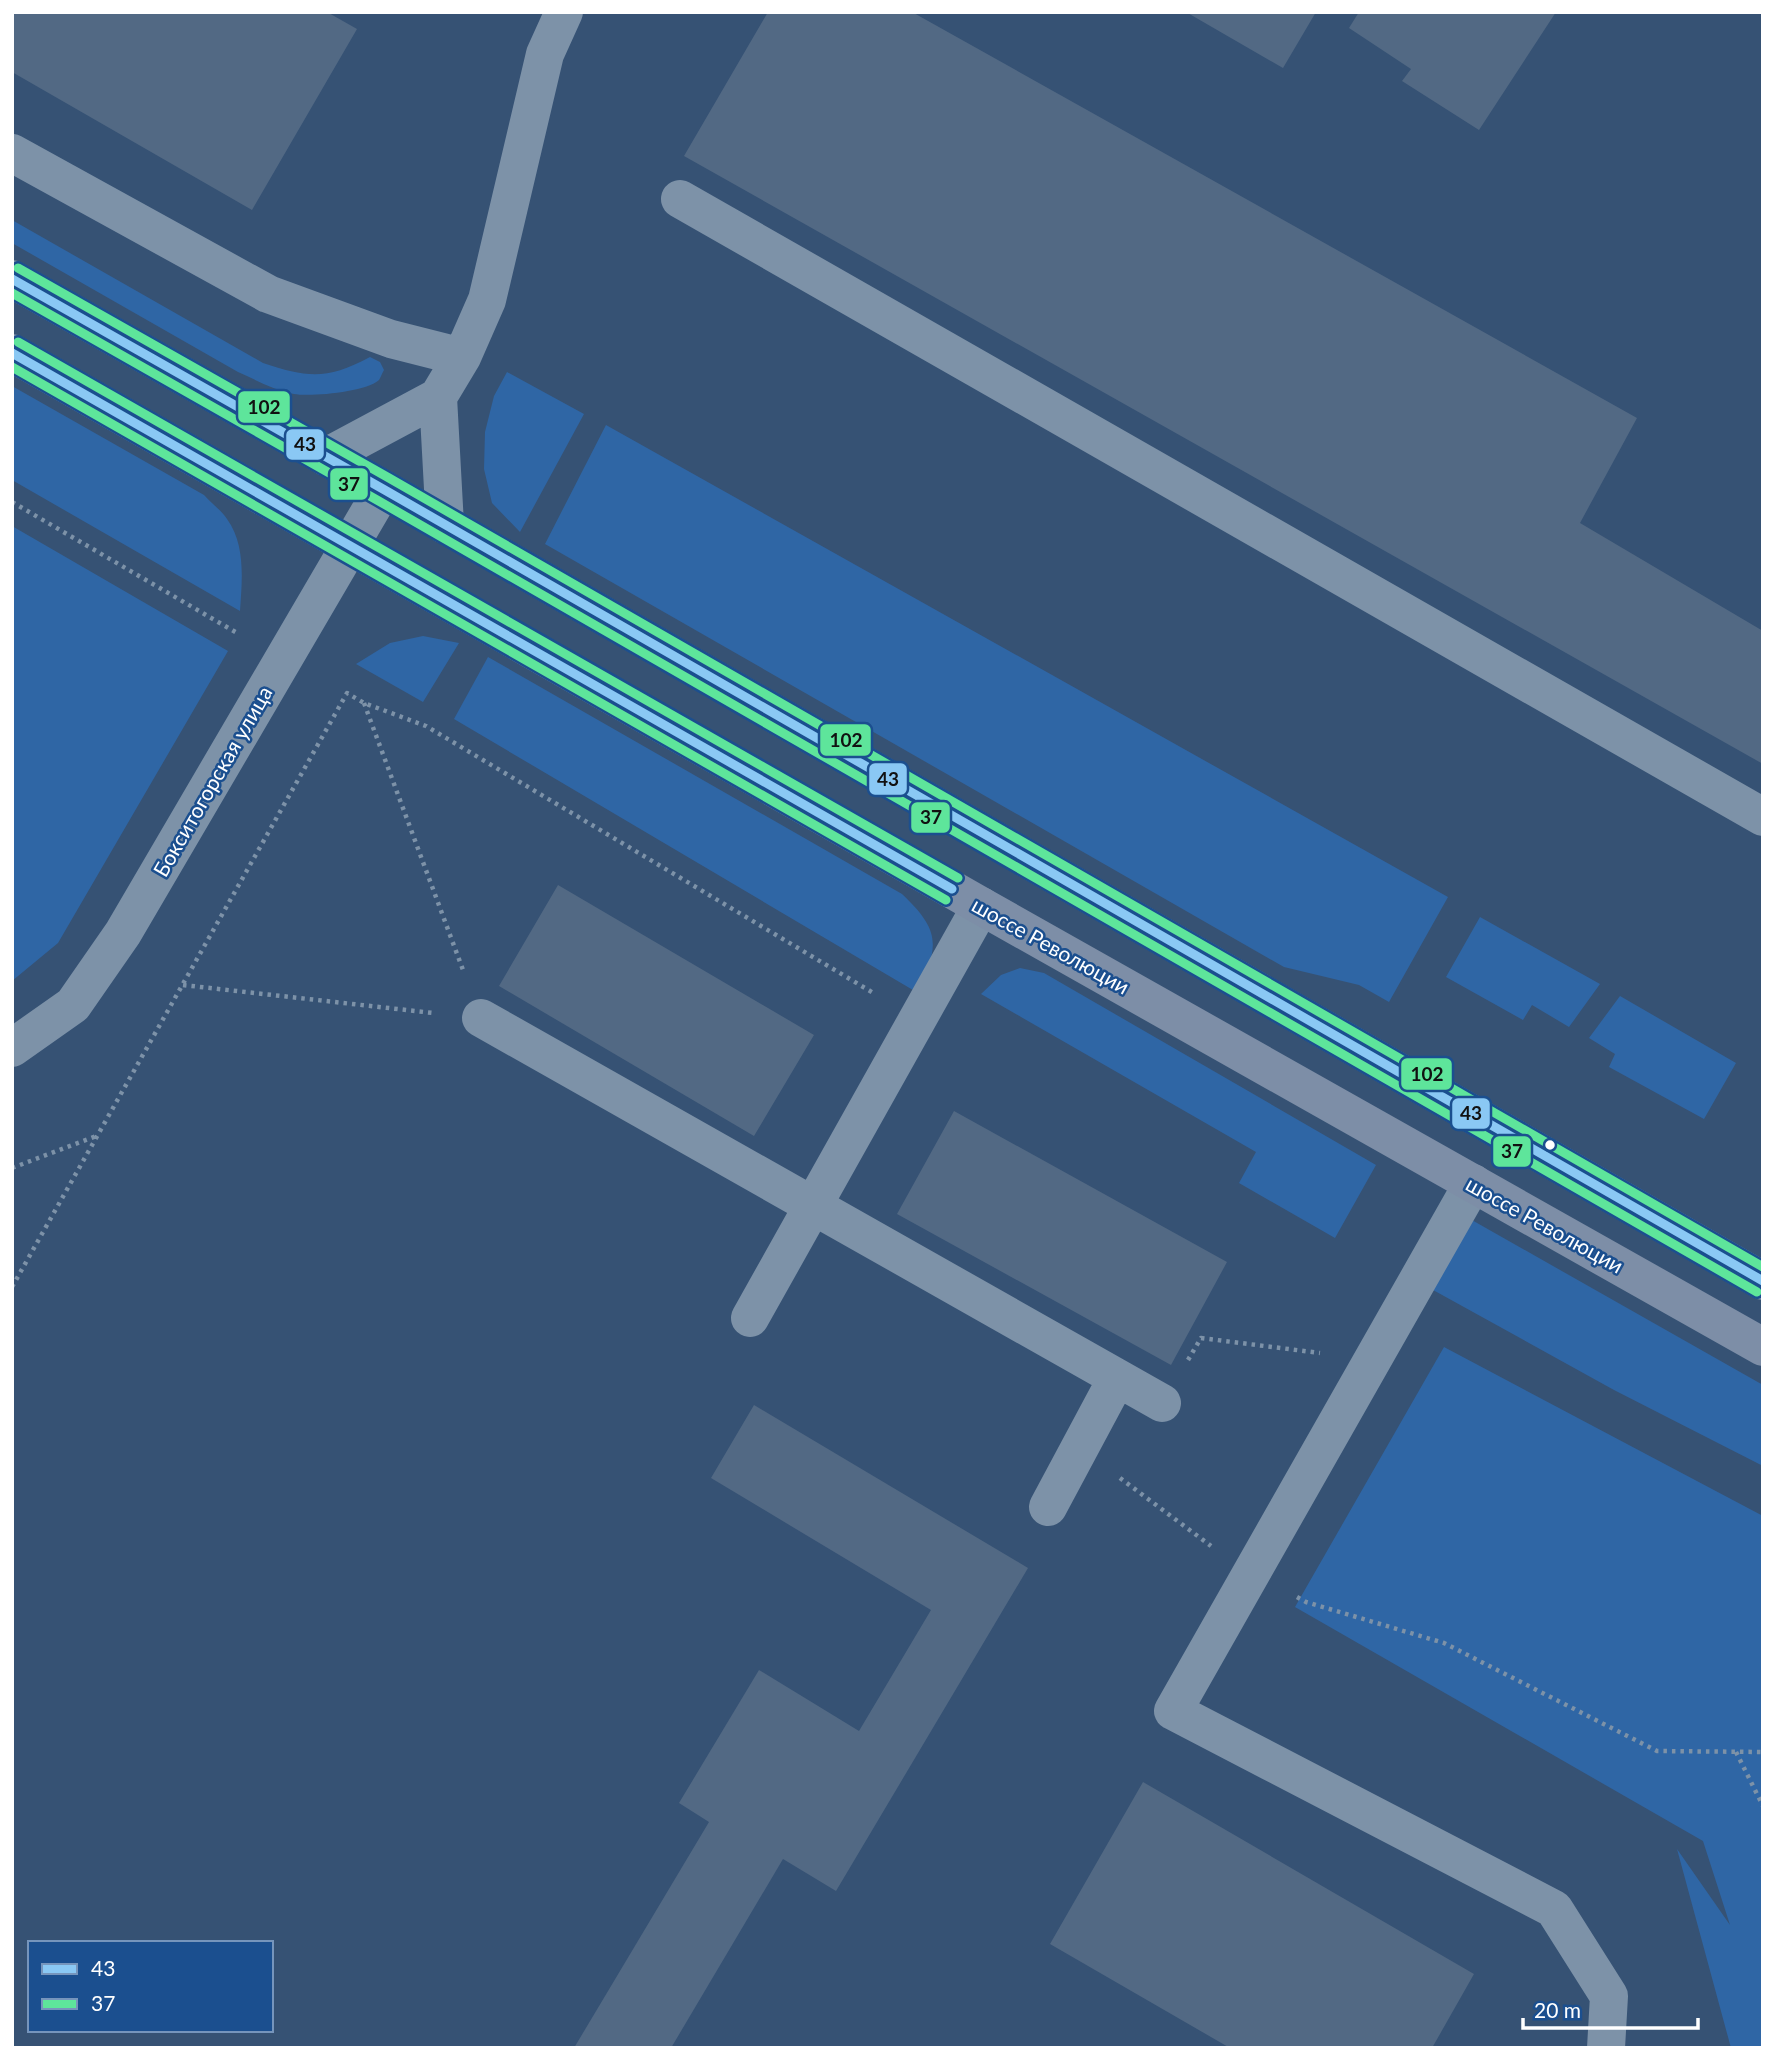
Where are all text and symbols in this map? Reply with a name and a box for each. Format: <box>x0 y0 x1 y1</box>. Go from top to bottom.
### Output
line badge: 102 <box>237 390 291 424</box>
text: 102 <box>247 395 281 418</box>
line badge: 43 <box>285 428 325 461</box>
text: 43 <box>294 432 316 455</box>
line badge: 37 <box>329 467 369 501</box>
text: 37 <box>338 472 360 495</box>
street label: Бокситогорская улица <box>147 681 277 881</box>
line badge: 102 <box>819 723 872 757</box>
text: 102 <box>829 728 863 751</box>
line badge: 43 <box>868 762 908 796</box>
text: 43 <box>877 767 899 790</box>
line badge: 37 <box>910 801 951 834</box>
text: 37 <box>920 805 942 828</box>
street label: шоссе Революции <box>968 891 1134 999</box>
line badge: 102 <box>1400 1057 1453 1091</box>
text: 102 <box>1410 1062 1444 1085</box>
line badge: 43 <box>1451 1097 1491 1130</box>
text: 43 <box>1460 1101 1482 1124</box>
line badge: 37 <box>1492 1135 1532 1168</box>
unlabelled marker <box>1543 1138 1557 1152</box>
text: 37 <box>1501 1139 1523 1162</box>
street label: шоссе Революции <box>1462 1170 1628 1278</box>
legend <box>28 1941 273 2032</box>
text: 43 <box>91 1955 115 1980</box>
scale bar <box>1523 1986 1698 2030</box>
text: 37 <box>91 1990 115 2015</box>
text: 20 m <box>1534 1997 1581 2022</box>

